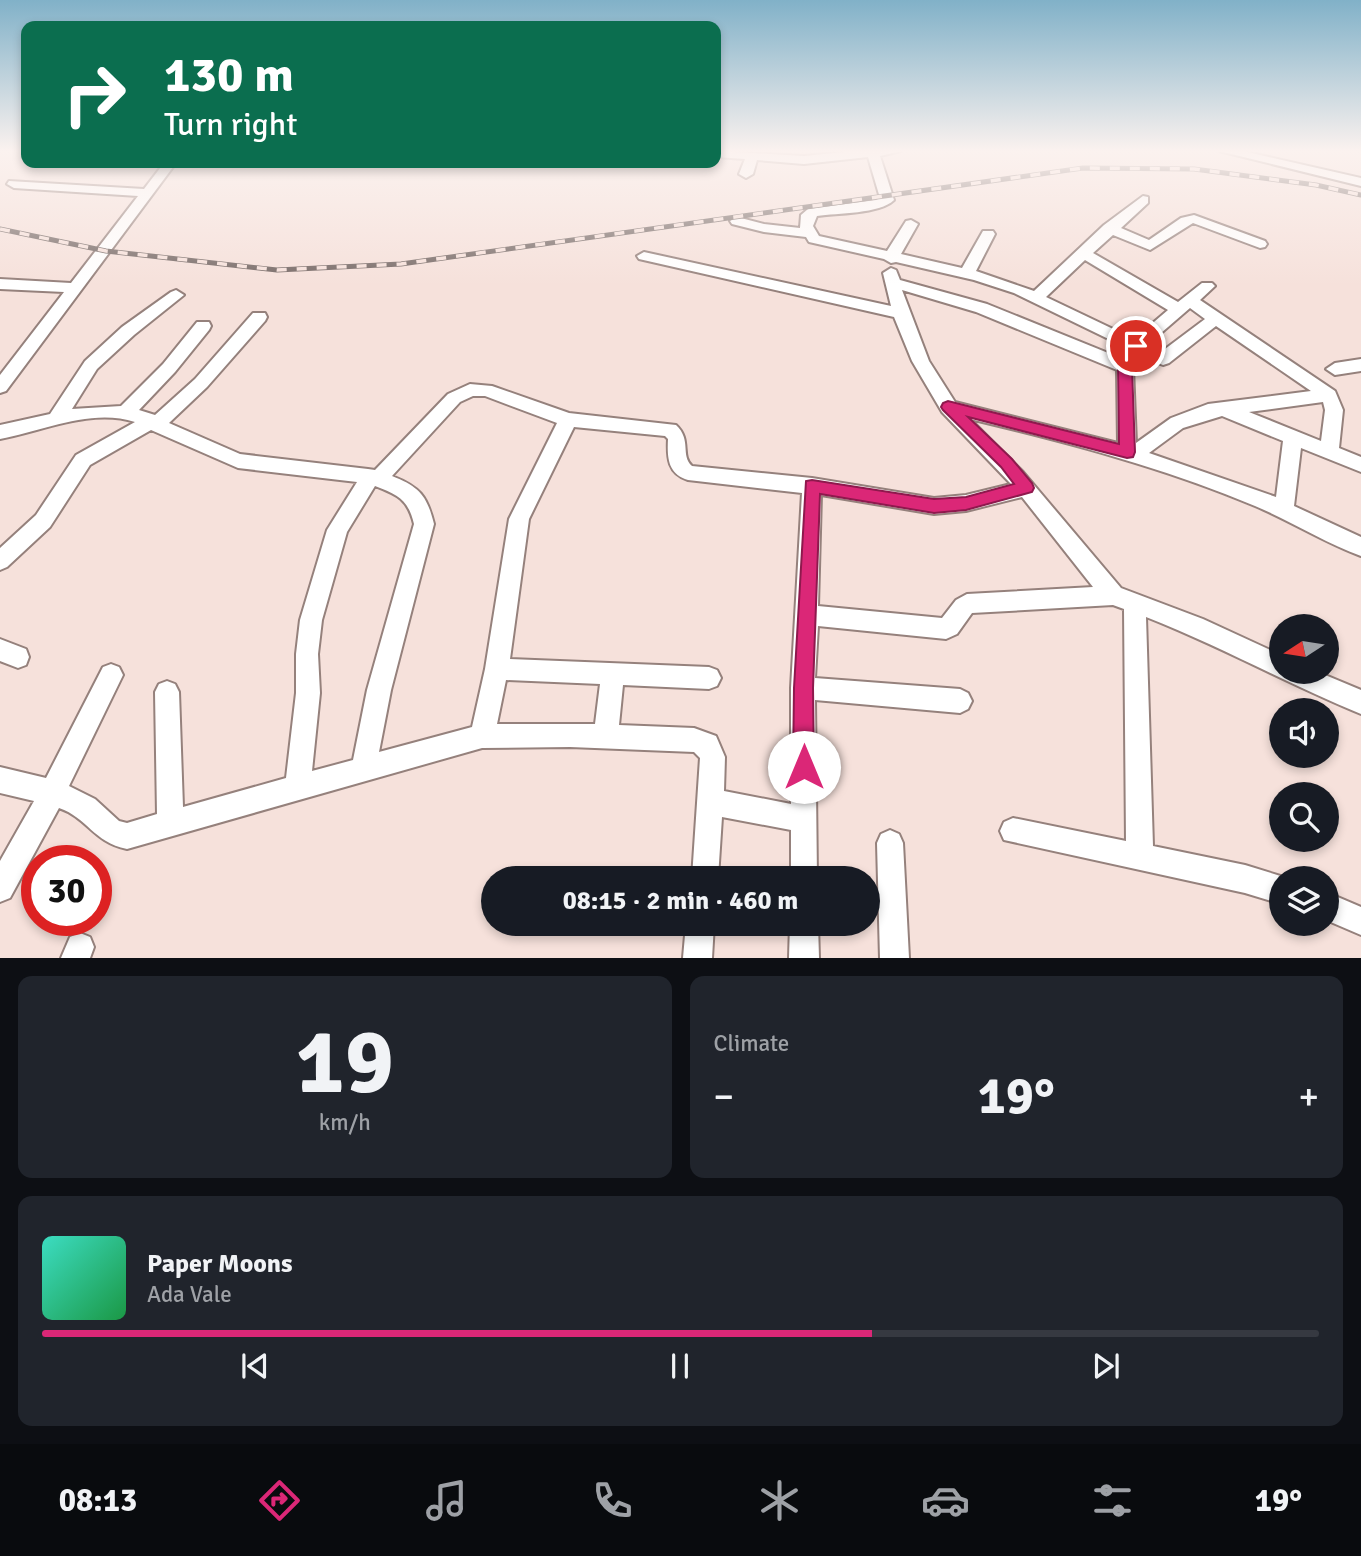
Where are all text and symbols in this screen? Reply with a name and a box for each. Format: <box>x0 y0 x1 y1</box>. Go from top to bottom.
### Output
text: 130 m <box>164 45 294 105</box>
icon: right <box>49 49 140 140</box>
text: Turn right <box>164 105 297 144</box>
pin <box>1106 316 1166 376</box>
icon: arrive <box>1117 327 1155 365</box>
north arrow <box>1269 614 1339 684</box>
map controls <box>1269 614 1339 936</box>
button: sound <box>1269 698 1339 768</box>
position arrow <box>767 730 841 804</box>
button: search <box>1269 782 1339 852</box>
speed limit sign: 30 <box>21 845 112 936</box>
button: layers <box>1269 866 1339 936</box>
text: 08:15 · 2 min · 460 m <box>563 885 798 917</box>
text: 19 <box>296 1006 394 1119</box>
text: Climate <box>714 1029 789 1058</box>
text: 19° <box>978 1064 1055 1128</box>
text: − <box>714 1073 734 1120</box>
text: + <box>1298 1073 1319 1120</box>
text: km/h <box>319 1108 371 1137</box>
text: Paper Moons <box>147 1248 293 1280</box>
text: Ada Vale <box>147 1280 232 1309</box>
icon: previous <box>236 1347 274 1385</box>
icon: pause <box>661 1347 699 1385</box>
icon: next <box>1087 1347 1125 1385</box>
icon: directions <box>255 1476 304 1525</box>
icon: music <box>422 1476 471 1525</box>
icon: phone <box>588 1476 637 1525</box>
icon: climate <box>755 1476 804 1525</box>
icon: car <box>921 1476 970 1525</box>
icon: filters <box>1088 1476 1137 1525</box>
text: 08:13 <box>59 1481 137 1520</box>
text: 19° <box>1255 1481 1302 1520</box>

